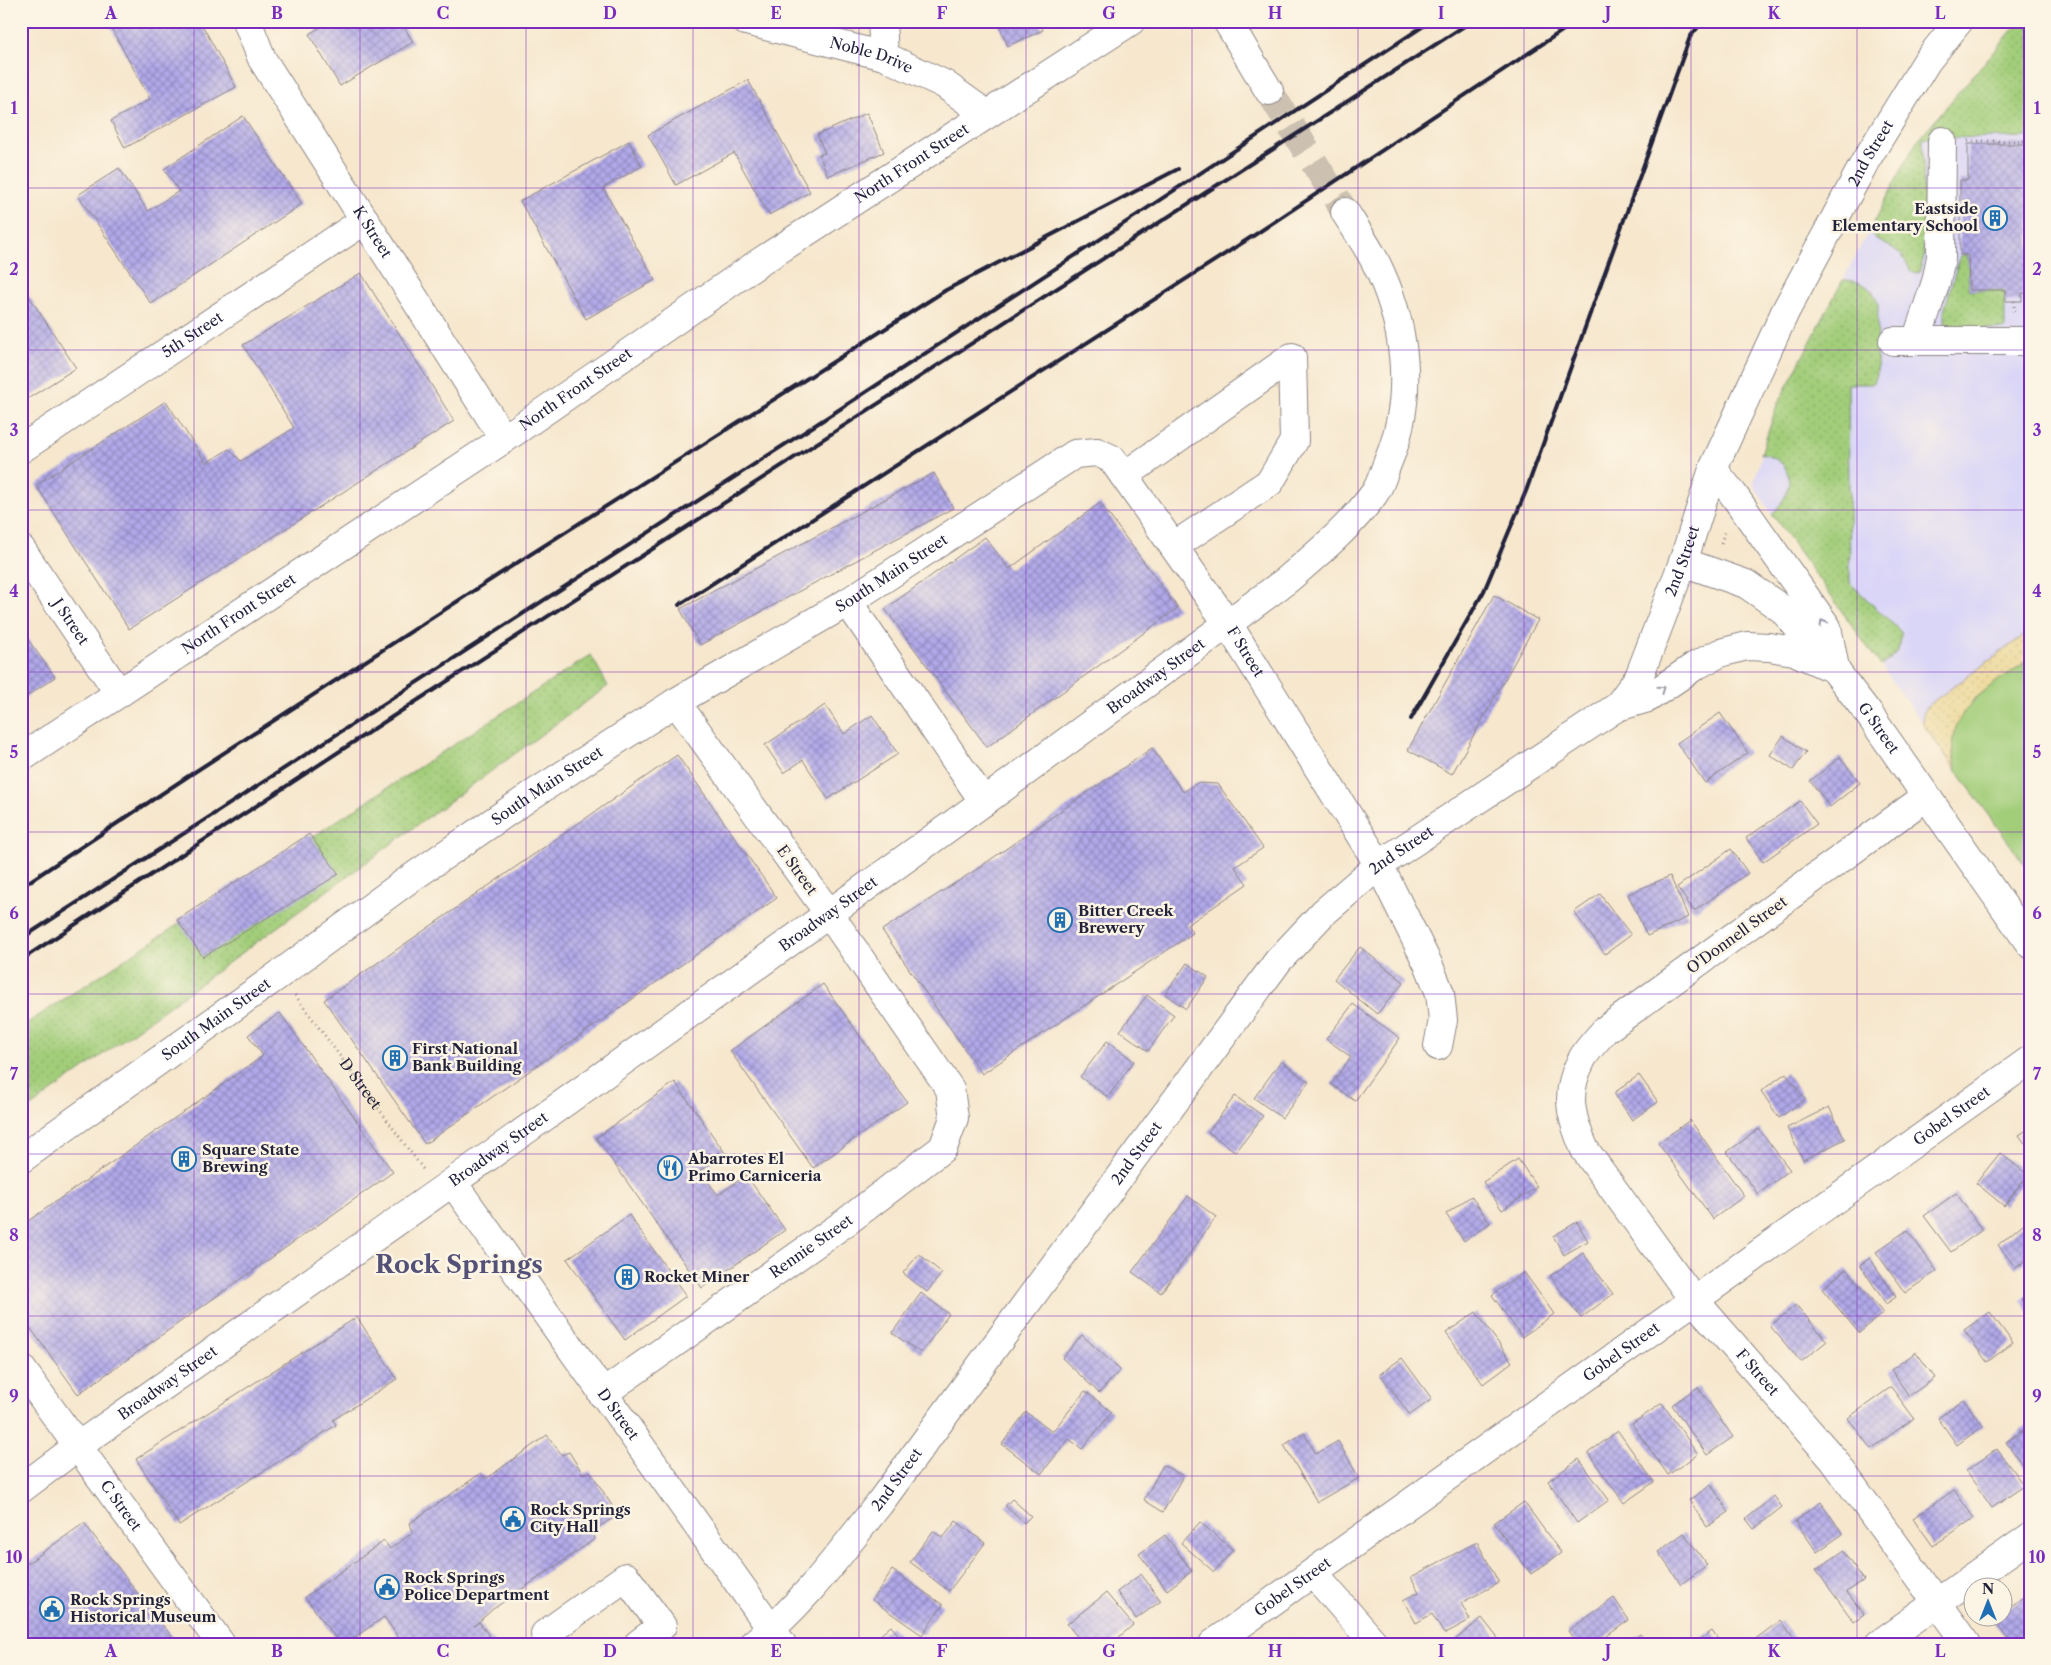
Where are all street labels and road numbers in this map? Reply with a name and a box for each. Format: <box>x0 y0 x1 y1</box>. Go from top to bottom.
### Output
street label: Noble Drive <box>828 33 916 77</box>
street label: 2nd Street <box>1844 116 1898 190</box>
street label: North Front Street <box>851 119 973 207</box>
street label: K Street <box>349 202 397 262</box>
street label: 5th Street <box>158 307 227 362</box>
street label: North Front Street <box>515 343 636 435</box>
street label: 2nd Street <box>1661 522 1703 599</box>
street label: South Main Street <box>832 529 952 616</box>
street label: North Front Street <box>178 569 300 658</box>
street label: J Street <box>47 593 94 649</box>
street label: F Street <box>1223 623 1269 681</box>
street label: Broadway Street <box>1103 633 1209 718</box>
street label: G Street <box>1854 698 1904 758</box>
street label: South Main Street <box>487 742 607 829</box>
street label: 2nd Street <box>1365 821 1438 878</box>
street label: E Street <box>773 841 822 899</box>
street label: Broadway Street <box>775 872 881 955</box>
street label: O'Donnell Street <box>1683 891 1791 977</box>
street label: South Main Street <box>158 973 275 1065</box>
street label: D Street <box>336 1054 386 1113</box>
street label: Gobel Street <box>1909 1081 1994 1149</box>
street label: Broadway Street <box>445 1107 552 1191</box>
street label: 2nd Street <box>1107 1117 1166 1188</box>
street label: Rennie Street <box>766 1210 857 1282</box>
street label: Gobel Street <box>1579 1317 1664 1386</box>
street label: Broadway Street <box>114 1341 221 1424</box>
street label: F Street <box>1732 1345 1784 1400</box>
street label: D Street <box>594 1384 644 1444</box>
street label: 2nd Street <box>867 1444 926 1515</box>
street label: C Street <box>96 1476 146 1535</box>
street label: Gobel Street <box>1250 1552 1335 1620</box>

